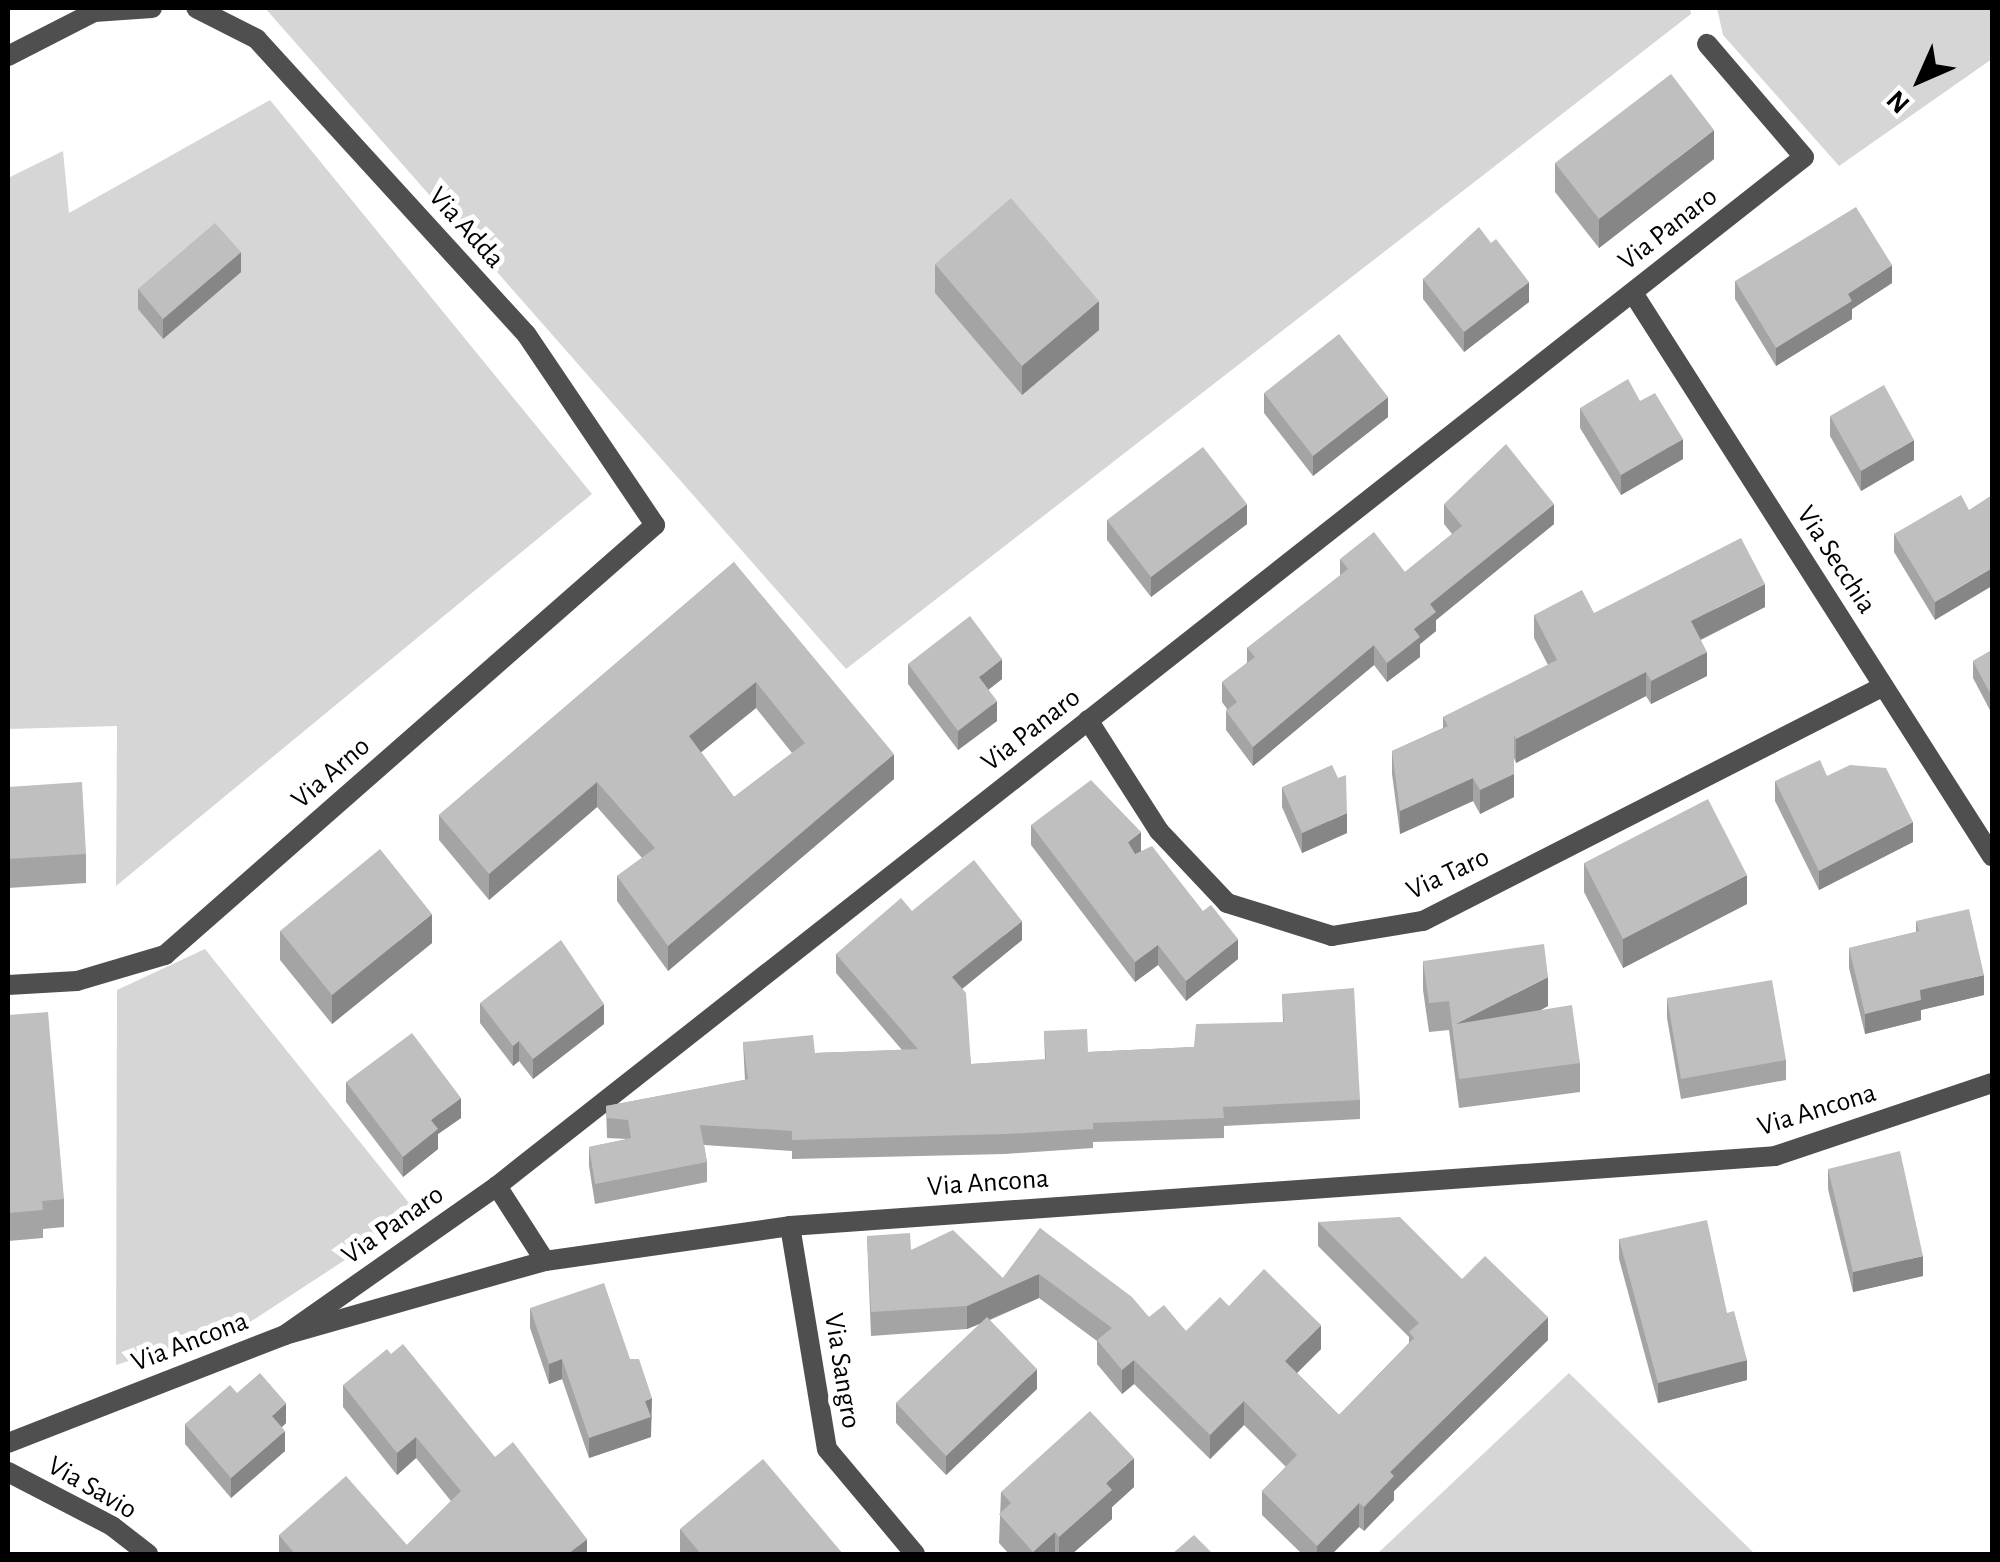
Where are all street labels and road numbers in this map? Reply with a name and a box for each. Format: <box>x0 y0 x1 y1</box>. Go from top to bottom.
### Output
street label: Via Adda <box>421 180 511 276</box>
street label: Via Panaro <box>1612 180 1724 278</box>
street label: Via Secchia <box>1789 500 1883 620</box>
street label: Via Panaro <box>975 681 1087 779</box>
street label: Via Arno <box>285 730 377 816</box>
street label: Via Taro <box>1401 840 1495 908</box>
street label: Via Ancona <box>1754 1076 1880 1144</box>
street label: Via Ancona <box>926 1162 1050 1204</box>
street label: Via Panaro <box>336 1178 450 1272</box>
street label: Via Ancona <box>127 1304 253 1380</box>
street label: Via Sangro <box>816 1311 868 1431</box>
street label: Via Savio <box>41 1449 143 1527</box>

